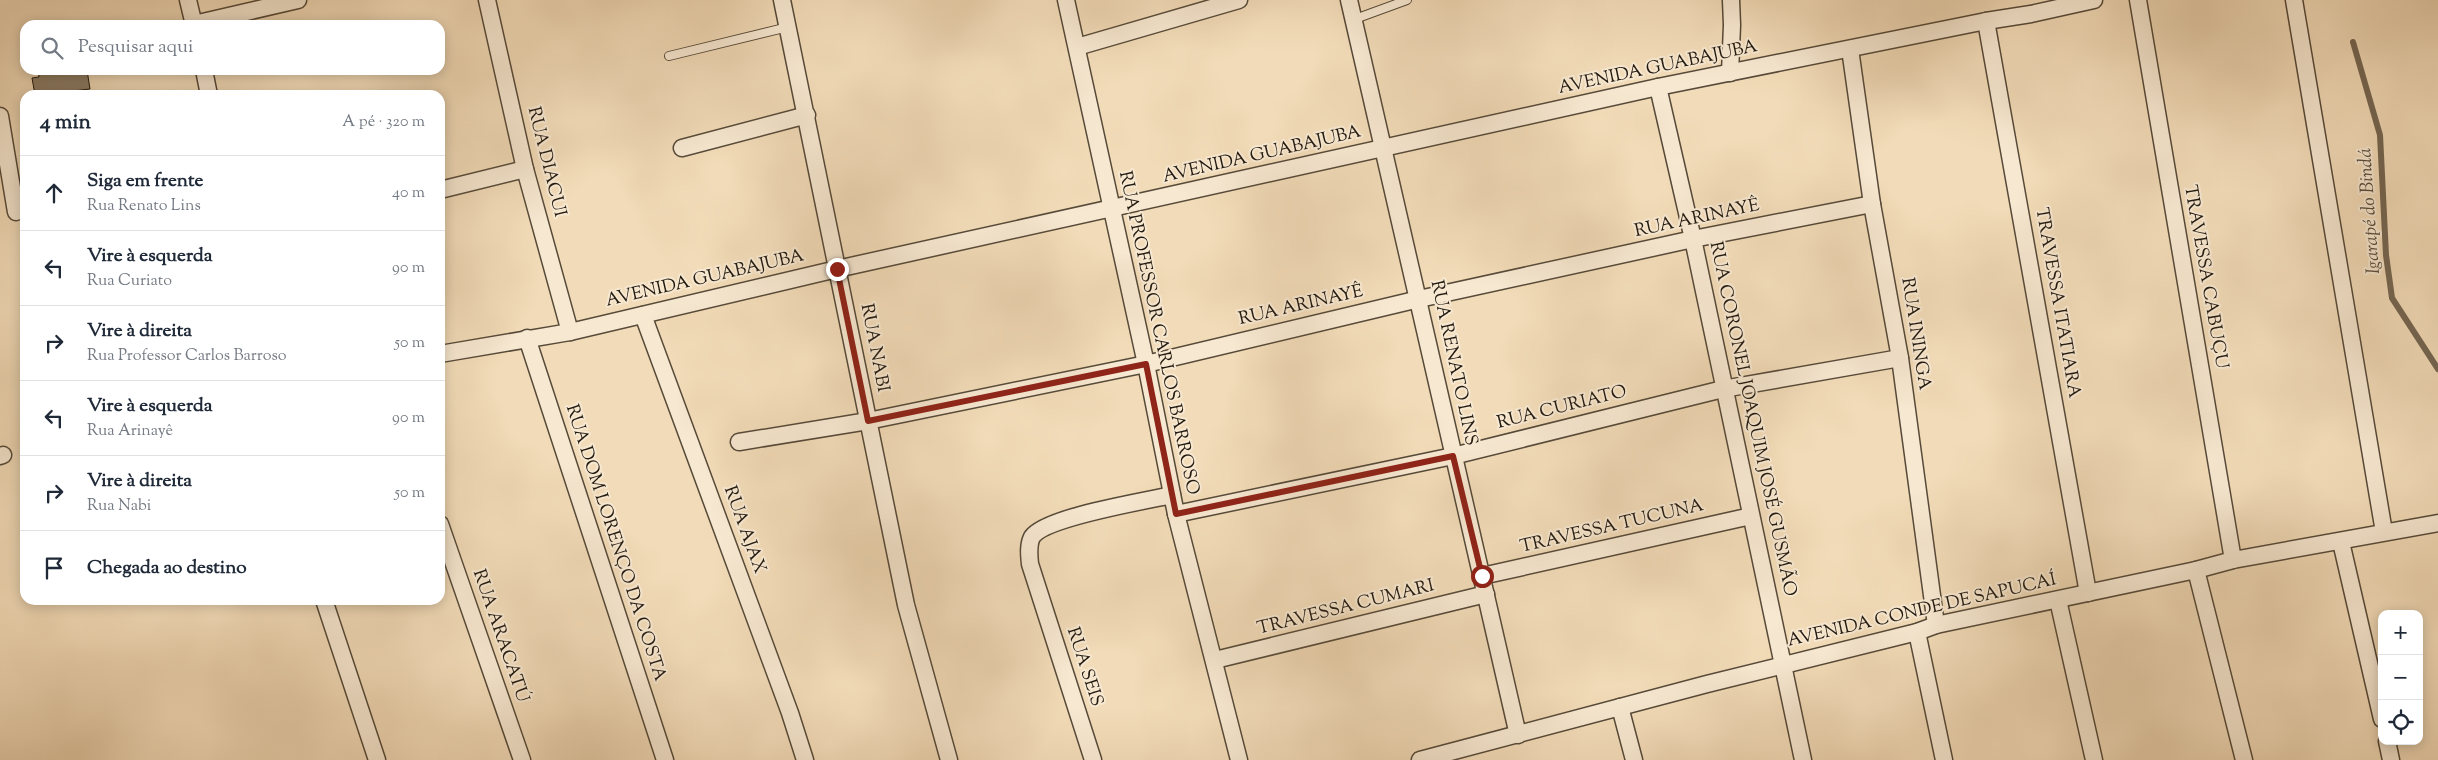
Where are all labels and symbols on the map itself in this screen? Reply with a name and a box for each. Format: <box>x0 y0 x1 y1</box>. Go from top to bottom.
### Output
street label: AVENIDA GUABAJUBA <box>1556 34 1760 102</box>
street label: RUA DIACUI <box>520 104 572 220</box>
street label: AVENIDA GUABAJUBA <box>1160 119 1364 191</box>
water label: Igarapé do Bindá <box>2352 147 2388 275</box>
street label: RUA PROFESSOR CARLOS BARROSO <box>1111 169 1205 497</box>
street label: TRAVESSA CABUÇU <box>2176 183 2234 371</box>
street label: RUA ARINAYÊ <box>1632 192 1762 245</box>
street label: TRAVESSA ITATIARA <box>2027 206 2087 401</box>
street label: RUA CORONEL JOAQUIM JOSÉ GUSMÃO <box>1702 239 1802 599</box>
street label: AVENIDA GUABAJUBA <box>603 243 807 315</box>
route end <box>826 258 849 281</box>
street label: RUA ININGA <box>1893 276 1937 393</box>
street label: RUA ARINAYÊ <box>1236 278 1366 333</box>
street label: RUA RENATO LINS <box>1423 278 1483 448</box>
street label: RUA NABI <box>853 301 895 395</box>
street label: RUA CURIATO <box>1494 379 1630 437</box>
street label: RUA DOM LORENÇO DA COSTA <box>558 401 672 685</box>
street label: RUA AJAX <box>716 482 772 578</box>
street label: TRAVESSA TUCUNA <box>1518 493 1707 561</box>
route start <box>1471 565 1494 588</box>
street label: RUA ARACATÚ <box>465 566 536 706</box>
street label: AVENIDA CONDE DE SAPUCAÍ <box>1785 567 2059 655</box>
street label: TRAVESSA CUMARI <box>1255 573 1437 643</box>
street label: RUA SEIS <box>1059 624 1109 710</box>

